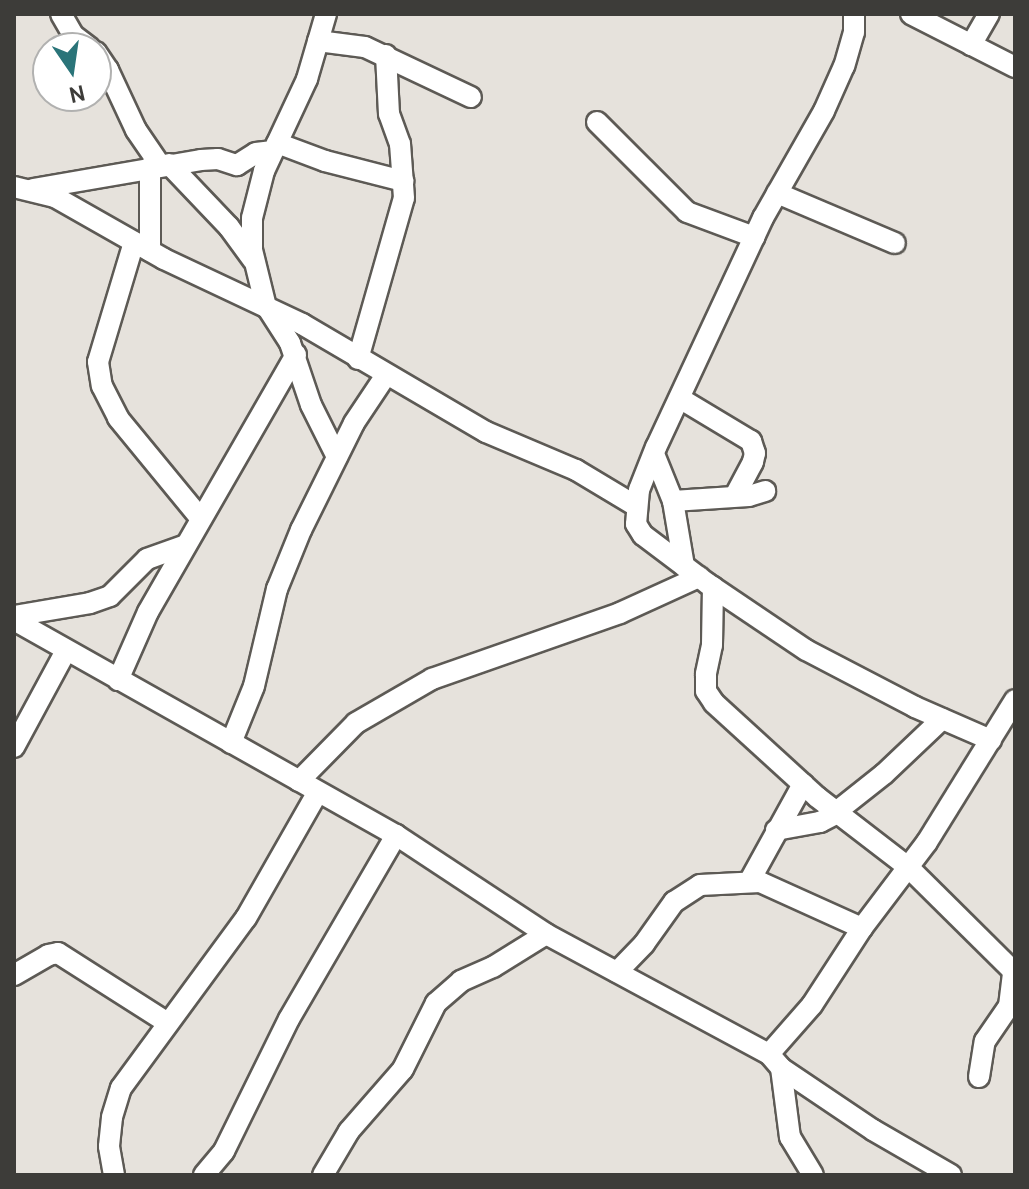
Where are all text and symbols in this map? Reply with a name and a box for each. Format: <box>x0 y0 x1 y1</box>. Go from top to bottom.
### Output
north arrow <box>32 32 112 112</box>
text: N <box>66 79 88 109</box>

